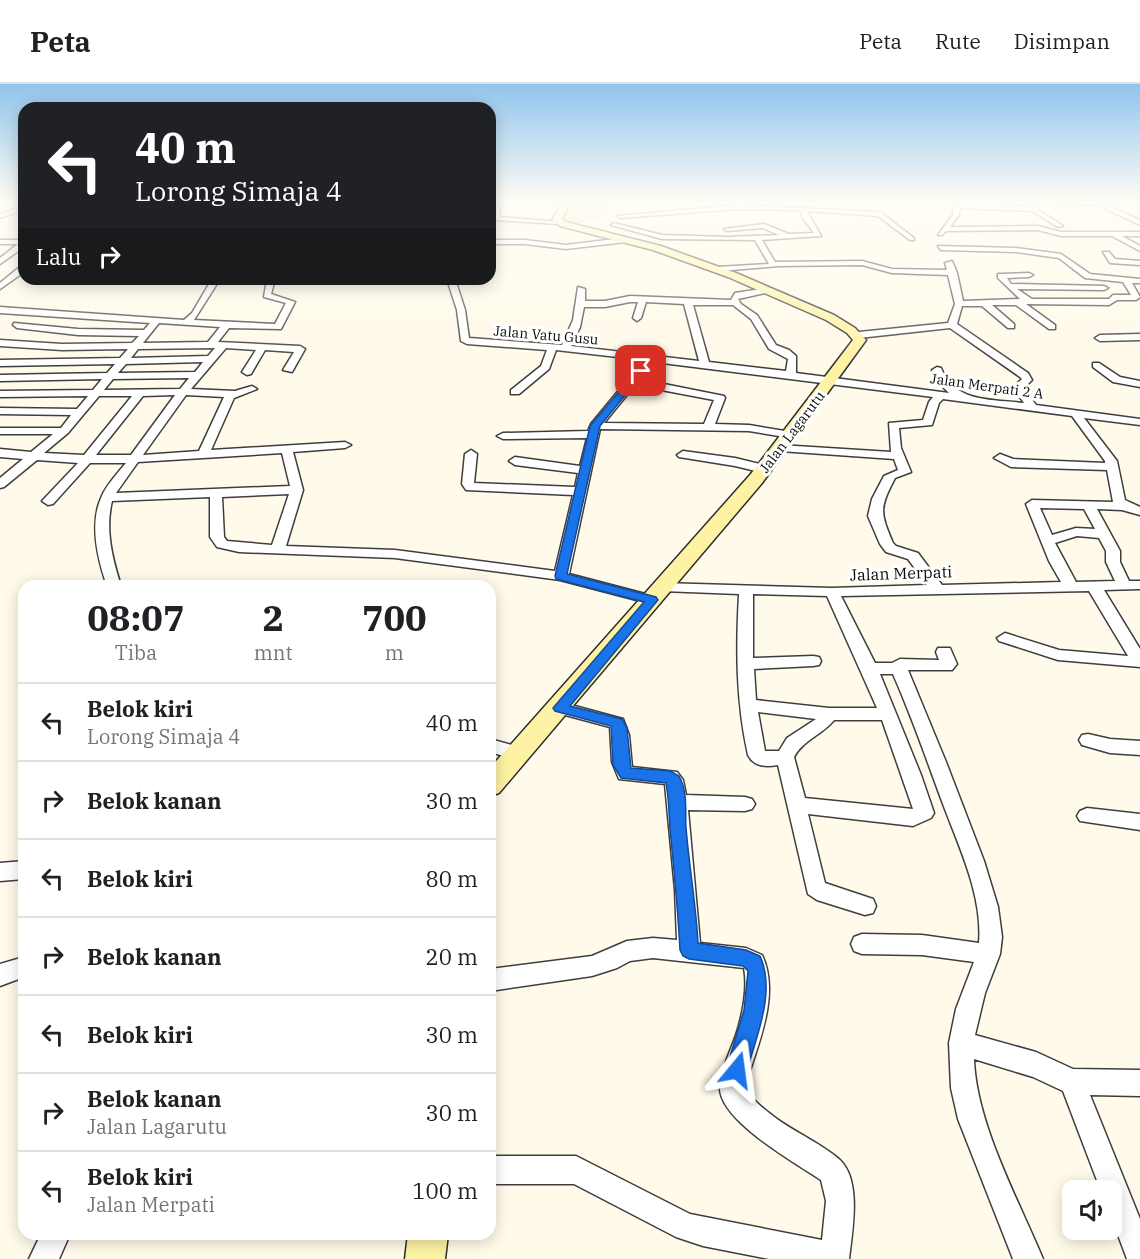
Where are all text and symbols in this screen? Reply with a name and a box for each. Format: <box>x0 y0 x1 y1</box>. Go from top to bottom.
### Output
text: Peta <box>30 23 91 60</box>
text: Peta <box>859 27 902 55</box>
text: Rute <box>935 27 981 55</box>
text: Disimpan <box>1014 27 1110 55</box>
text: 40 m <box>135 120 236 175</box>
icon: left <box>36 126 114 204</box>
text: Lorong Simaja 4 <box>135 173 342 208</box>
icon: right <box>93 240 126 273</box>
text: Lalu <box>36 242 81 271</box>
street label: Jalan Vatu Gusu <box>493 321 599 349</box>
pin <box>615 345 666 396</box>
icon: arrive <box>624 354 657 387</box>
street label: Jalan Merpati 2 A <box>929 369 1045 403</box>
street label: Jalan Lagarutu <box>755 387 829 476</box>
street label: Jalan Merpati <box>850 561 952 585</box>
text: 08:07 <box>87 594 185 641</box>
text: 2 <box>262 594 284 641</box>
text: 700 <box>362 594 427 641</box>
text: Tiba <box>115 639 157 666</box>
text: mnt <box>254 639 293 666</box>
text: m <box>385 639 404 666</box>
text: Belok kiri <box>87 694 193 723</box>
icon: left <box>36 706 69 739</box>
text: 40 m <box>426 708 478 737</box>
text: Lorong Simaja 4 <box>87 723 240 750</box>
icon: right <box>36 784 69 817</box>
text: Belok kanan <box>87 786 222 815</box>
text: 30 m <box>426 786 478 815</box>
icon: left <box>36 862 69 895</box>
text: Belok kiri <box>87 864 193 893</box>
text: 80 m <box>426 864 478 893</box>
icon: right <box>36 940 69 973</box>
text: Belok kanan <box>87 942 222 971</box>
text: 20 m <box>426 942 478 971</box>
icon: left <box>36 1018 69 1051</box>
text: Belok kiri <box>87 1020 193 1049</box>
text: 30 m <box>426 1020 478 1049</box>
position arrow <box>705 1038 769 1102</box>
text: Belok kanan <box>87 1084 222 1113</box>
icon: right <box>36 1096 69 1129</box>
text: 30 m <box>426 1098 478 1127</box>
text: Jalan Lagarutu <box>87 1113 227 1140</box>
text: Belok kiri <box>87 1162 193 1191</box>
icon: left <box>36 1174 69 1207</box>
text: 100 m <box>412 1176 478 1205</box>
map controls <box>1062 1180 1122 1240</box>
button: sound <box>1062 1180 1122 1240</box>
text: Jalan Merpati <box>87 1191 215 1218</box>

